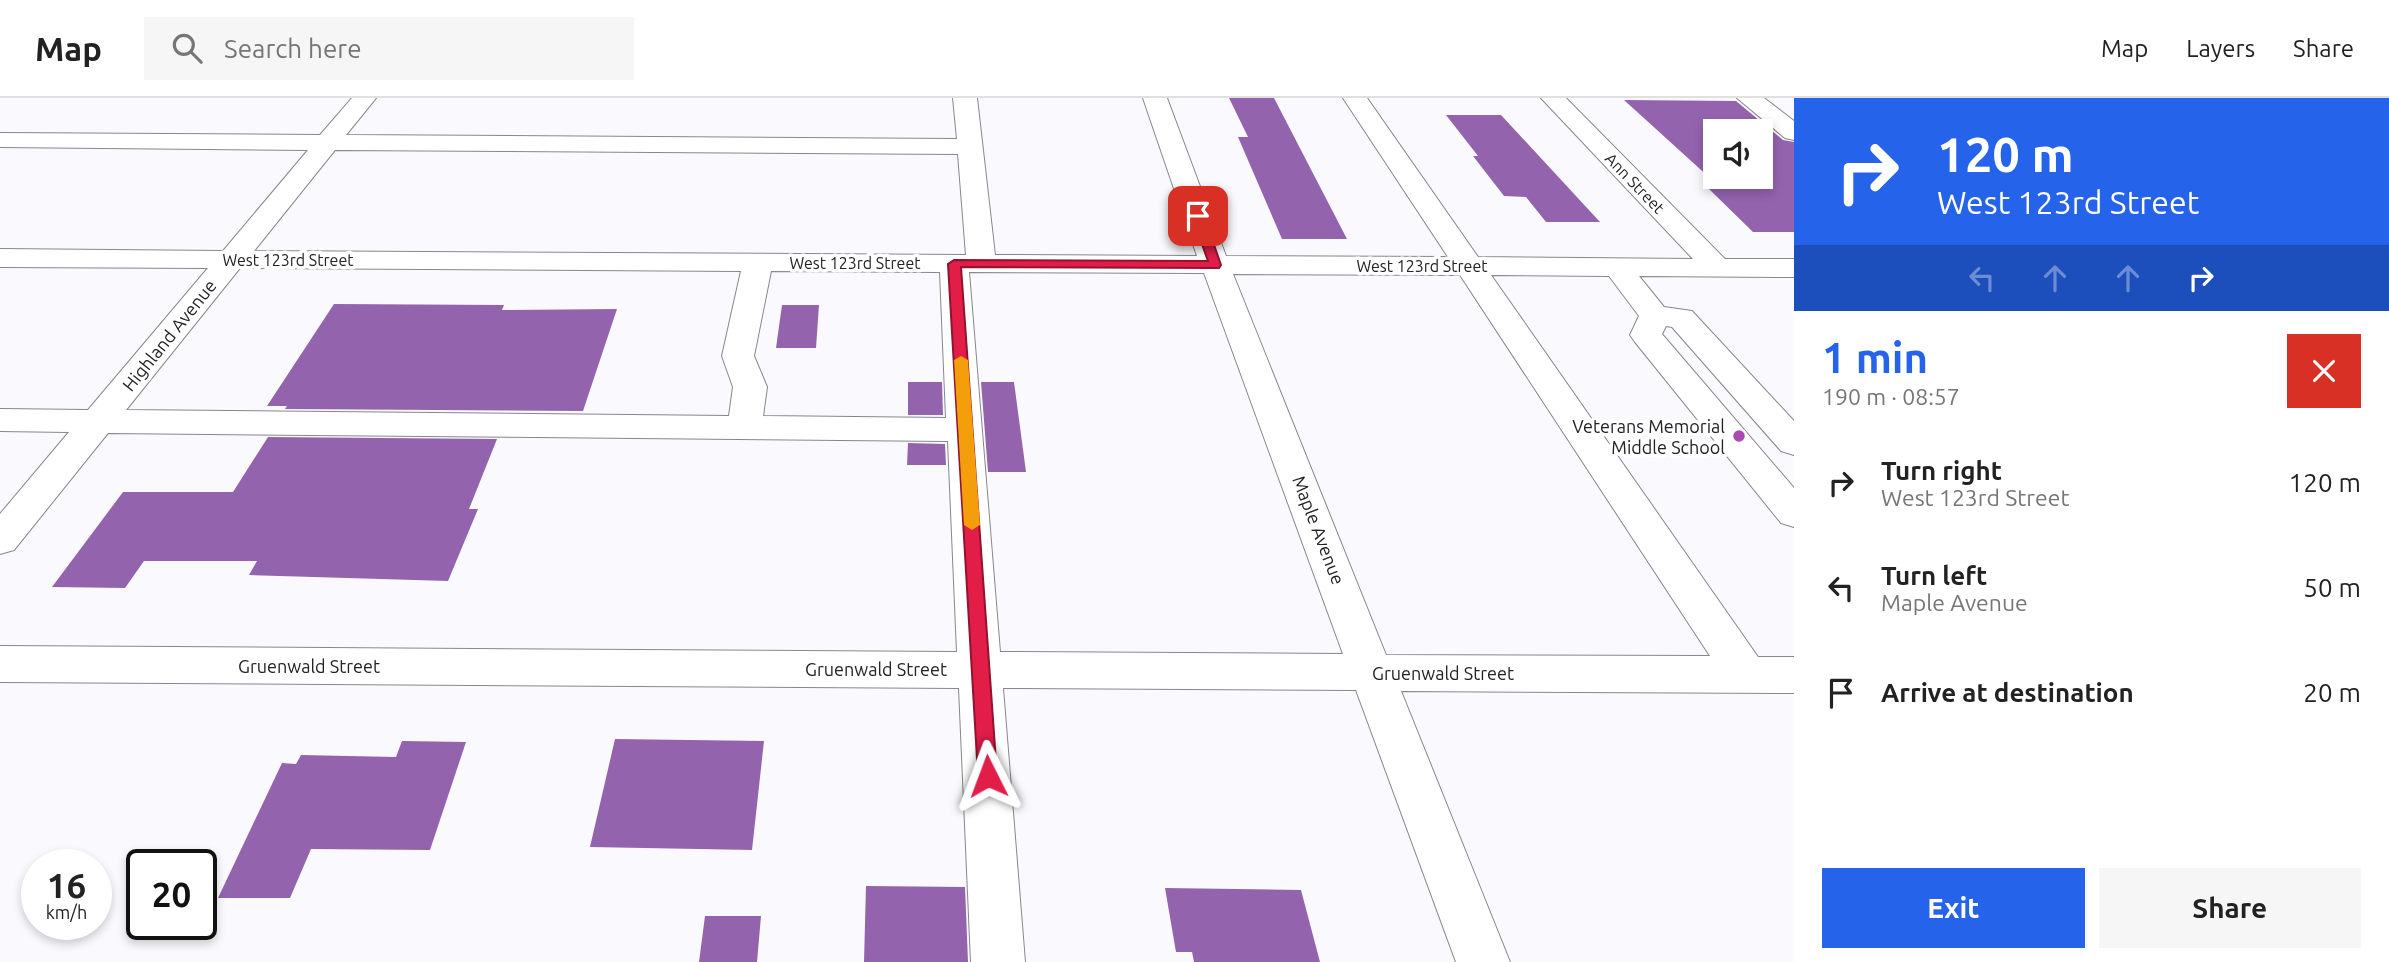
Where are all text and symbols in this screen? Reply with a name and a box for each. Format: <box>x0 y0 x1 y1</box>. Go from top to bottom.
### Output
search box <box>144 17 634 80</box>
icon: search <box>168 29 206 67</box>
text: Map <box>35 30 102 67</box>
text: Search here <box>224 34 362 63</box>
text: Map <box>2101 35 2148 62</box>
text: Layers <box>2186 35 2255 62</box>
text: Share <box>2293 35 2354 62</box>
map controls <box>1703 119 1773 189</box>
button: sound <box>1703 119 1773 189</box>
icon: right <box>1822 126 1913 217</box>
text: 120 m <box>1937 126 2074 181</box>
street label: Ann Street <box>1602 149 1669 217</box>
text: West 123rd Street <box>1937 184 2199 220</box>
pin <box>1168 186 1228 246</box>
icon: arrive <box>1179 197 1217 235</box>
street label: West 123rd Street <box>222 251 354 269</box>
street label: West 123rd Street <box>789 254 921 272</box>
street label: West 123rd Street <box>1356 257 1488 275</box>
icon: left <box>1963 259 2001 297</box>
icon: ahead <box>2036 259 2074 297</box>
icon: ahead <box>2109 259 2147 297</box>
icon: right <box>2182 259 2220 297</box>
street label: Highland Avenue <box>118 275 220 395</box>
text: 1 min <box>1822 334 1928 381</box>
button: close <box>2287 334 2361 408</box>
text: 190 m · 08:57 <box>1822 384 1960 409</box>
place label: Veterans Memorial Middle School <box>1572 416 1725 457</box>
marker: Veterans Memorial Middle School <box>1731 428 1747 444</box>
text: Turn right <box>1881 456 2002 485</box>
icon: right <box>1822 464 1860 502</box>
text: 120 m <box>2289 468 2361 497</box>
street label: Maple Avenue <box>1289 473 1349 587</box>
text: West 123rd Street <box>1881 485 2069 510</box>
text: Turn left <box>1881 561 1987 590</box>
icon: left <box>1822 569 1860 607</box>
text: 50 m <box>2303 573 2361 602</box>
text: Maple Avenue <box>1881 590 2028 615</box>
street label: Gruenwald Street <box>238 656 380 676</box>
street label: Gruenwald Street <box>805 659 947 679</box>
street label: Gruenwald Street <box>1372 663 1514 683</box>
icon: arrive <box>1822 674 1860 712</box>
text: Arrive at destination <box>1881 678 2134 707</box>
text: 20 m <box>2303 678 2361 707</box>
position arrow <box>951 739 1025 813</box>
speed limit sign: 20 <box>126 849 217 940</box>
text: 16 <box>47 865 86 905</box>
button: Exit <box>1822 868 2085 948</box>
button: Share <box>2099 868 2361 948</box>
text: km/h <box>46 902 87 922</box>

